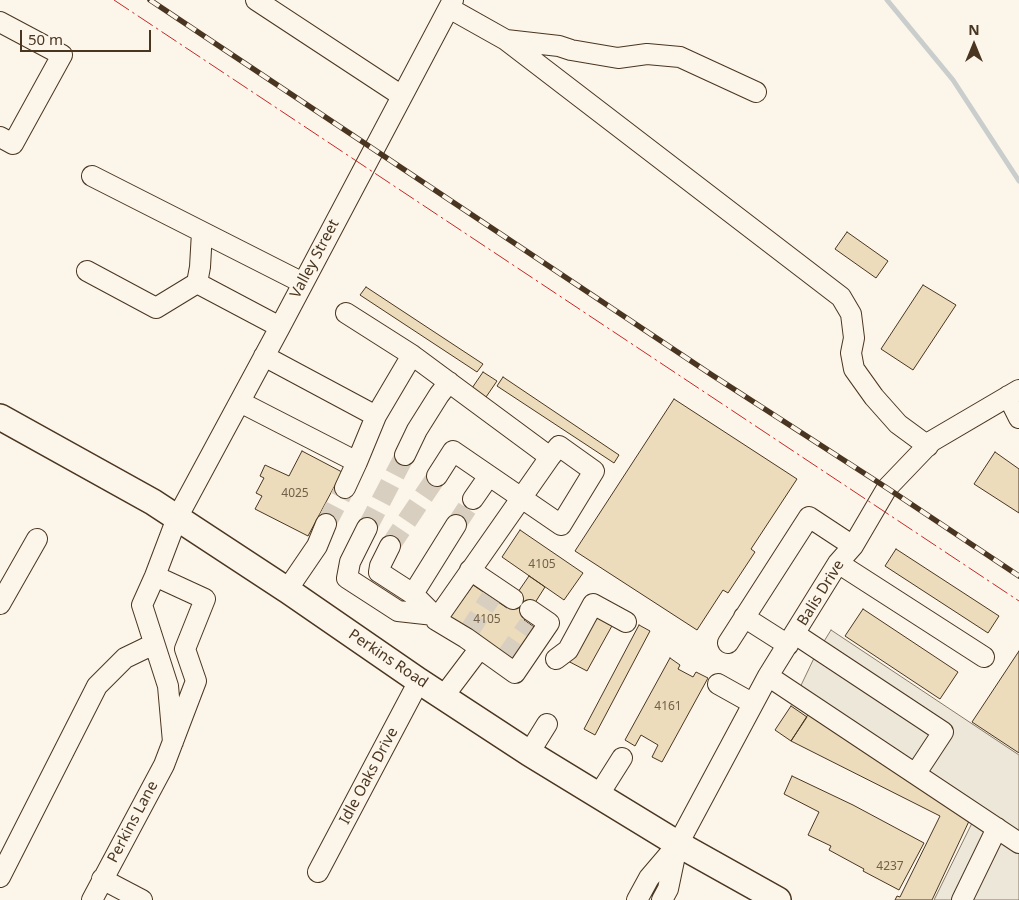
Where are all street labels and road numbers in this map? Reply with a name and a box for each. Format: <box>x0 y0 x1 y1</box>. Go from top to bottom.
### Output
street label: Valley Street <box>287 217 343 301</box>
street label: Balis Drive <box>794 557 848 629</box>
street label: Perkins Road <box>345 626 431 692</box>
street label: Idle Oaks Drive <box>336 725 402 827</box>
street label: Perkins Lane <box>104 778 162 866</box>

